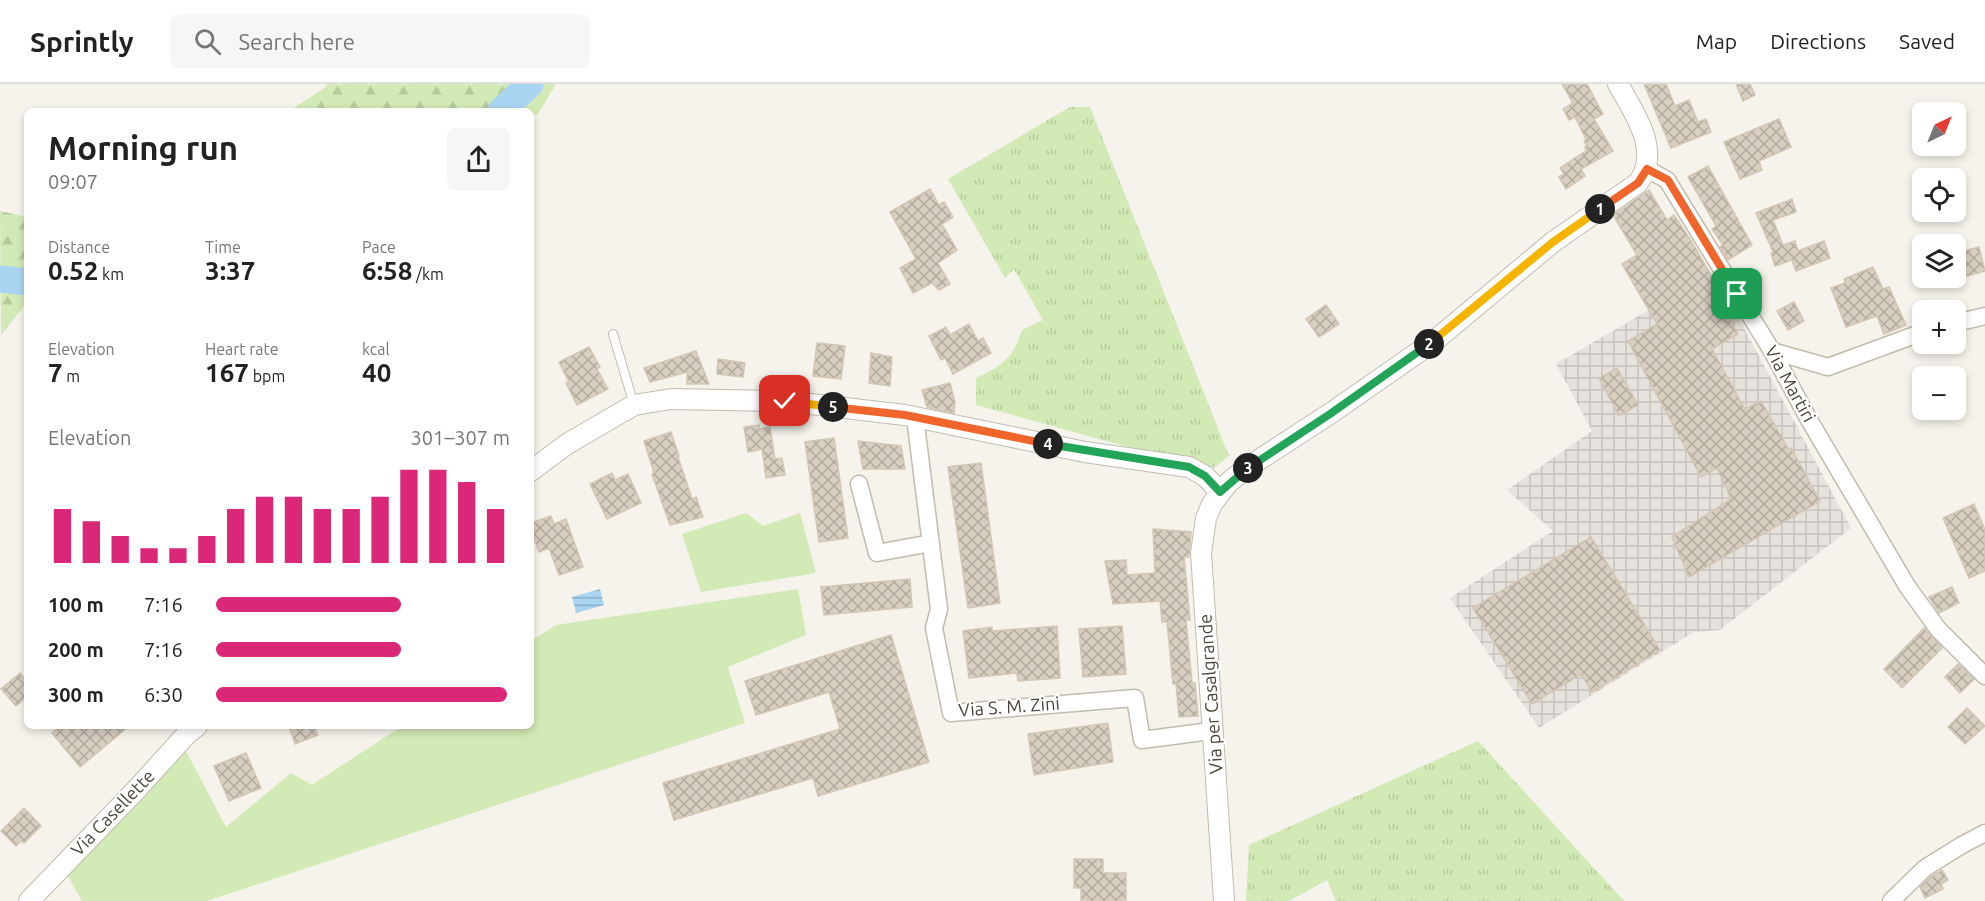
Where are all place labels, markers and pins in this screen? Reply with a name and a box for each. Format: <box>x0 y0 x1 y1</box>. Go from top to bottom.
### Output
pin: 1 <box>1585 194 1615 224</box>
pin <box>1711 268 1762 319</box>
pin: 2 <box>1414 329 1444 359</box>
pin <box>759 375 810 426</box>
pin: 5 <box>818 392 848 422</box>
pin: 4 <box>1033 429 1063 459</box>
pin: 3 <box>1233 453 1263 483</box>

